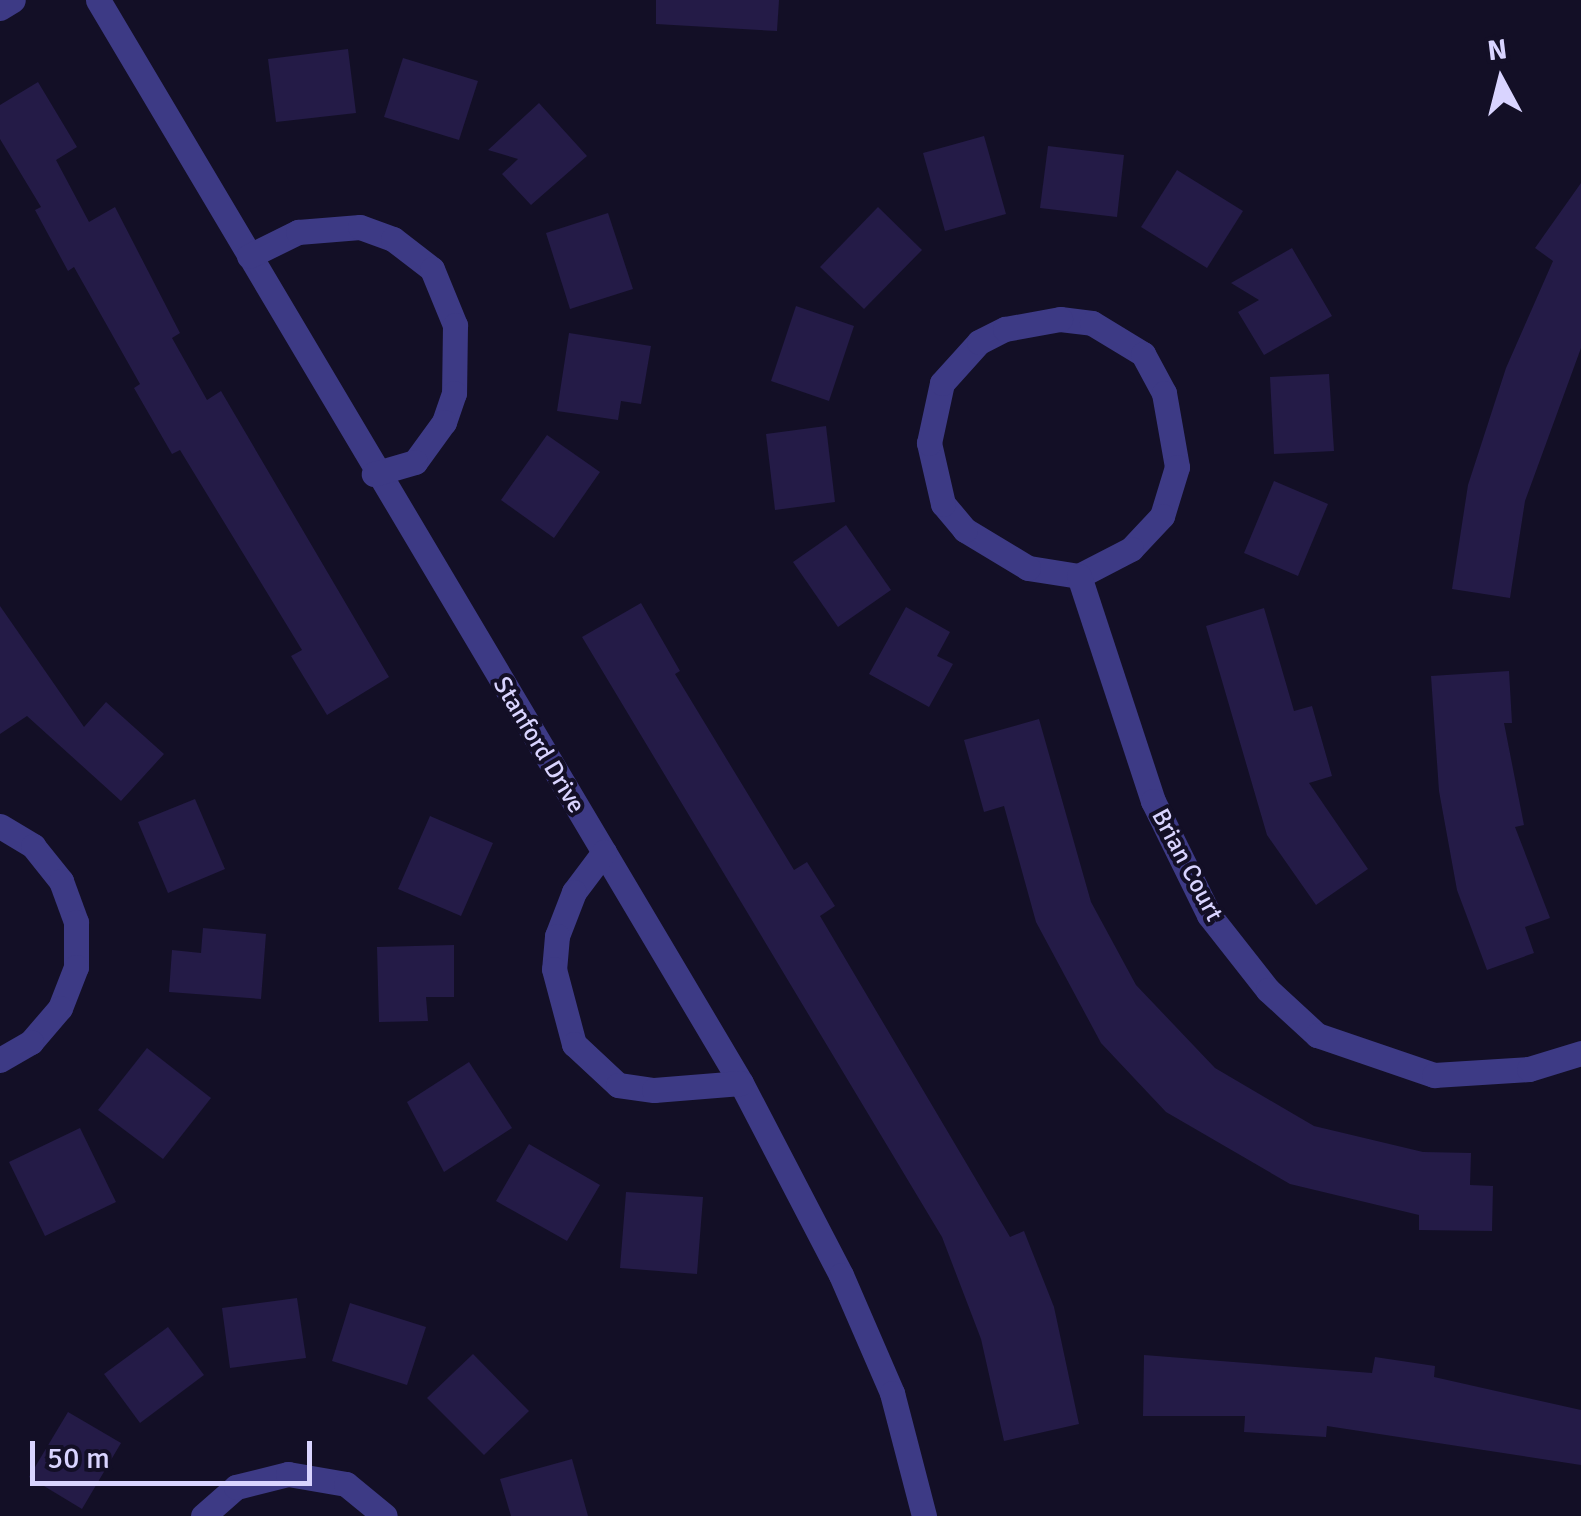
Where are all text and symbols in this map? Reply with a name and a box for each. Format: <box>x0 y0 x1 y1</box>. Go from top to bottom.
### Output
north arrow <box>1451 30 1551 130</box>
text: N <box>1486 32 1509 68</box>
street label: Stanford Drive <box>487 671 591 819</box>
street label: Brian Court <box>1145 804 1229 926</box>
scale bar <box>35 1421 318 1483</box>
text: 50 m <box>47 1440 110 1477</box>

